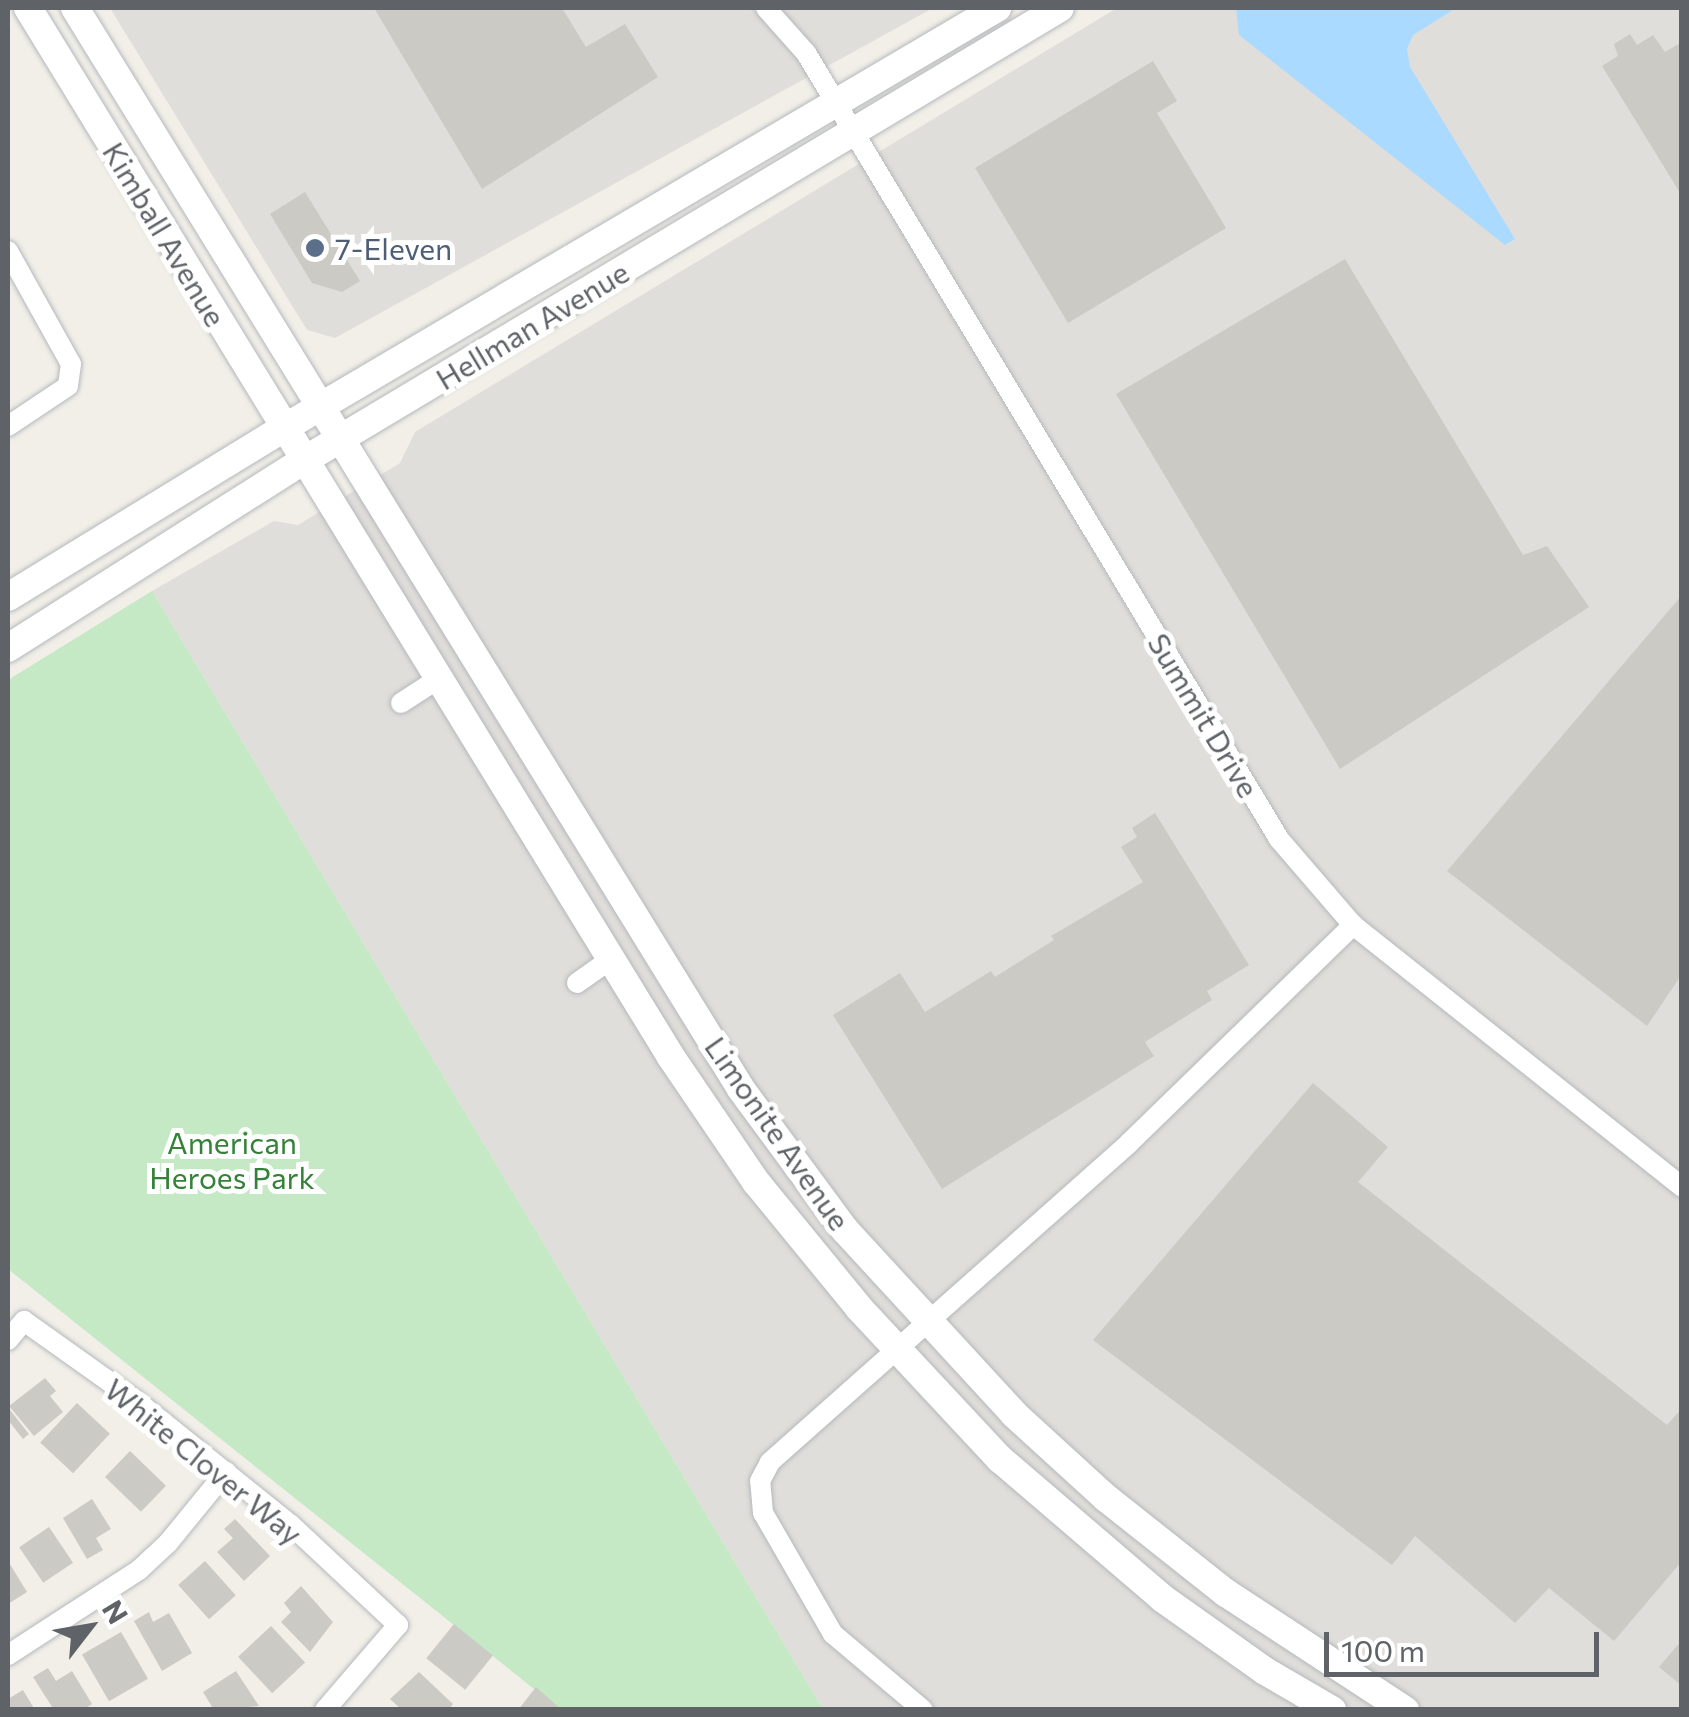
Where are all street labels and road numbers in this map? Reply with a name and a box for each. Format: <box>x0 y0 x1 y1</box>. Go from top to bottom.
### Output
street label: Kimball Avenue <box>96 135 234 333</box>
street label: Hellman Avenue <box>429 253 635 397</box>
street label: Summit Drive <box>1141 626 1267 804</box>
street label: Limonite Avenue <box>698 1029 858 1237</box>
street label: White Clover Way <box>98 1371 310 1551</box>

